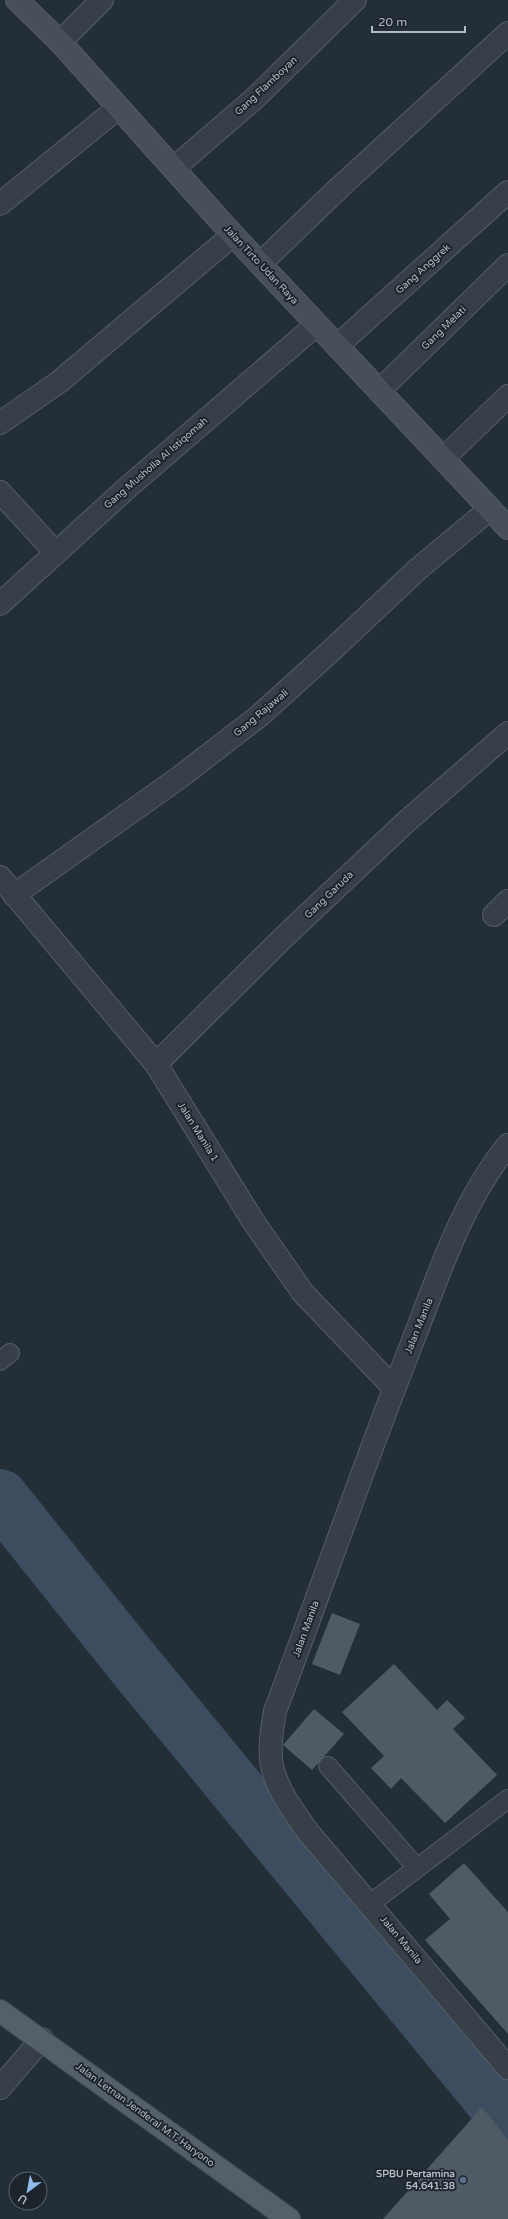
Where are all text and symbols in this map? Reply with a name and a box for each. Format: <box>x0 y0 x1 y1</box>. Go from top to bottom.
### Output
scale bar <box>372 8 465 34</box>
text: 20 m <box>378 15 407 29</box>
street label: Gang Flamboyan <box>232 54 300 118</box>
street label: Jalan Tirto Udan Raya <box>221 223 301 307</box>
street label: Gang Anggrek <box>393 241 453 297</box>
street label: Gang Melati <box>419 304 469 352</box>
street label: Gang Musholla Al Istiqomah <box>102 415 210 511</box>
street label: Gang Rajawali <box>231 687 291 739</box>
street label: Gang Garuda <box>302 869 356 921</box>
street label: Jalan Manila 1 <box>175 1100 221 1164</box>
street label: Jalan Manila <box>402 1296 436 1356</box>
street label: Jalan Manila <box>290 1599 322 1659</box>
street label: Jalan Manila <box>377 1914 425 1966</box>
street label: Jalan Letnan Jenderal M.T. Haryono <box>73 2061 217 2169</box>
place label: SPBU Pertamina 54.641.38 <box>376 2168 456 2192</box>
north arrow <box>8 2171 48 2211</box>
marker: SPBU Pertamina 54.641.38 <box>458 2175 468 2185</box>
text: U <box>16 2191 30 2207</box>

